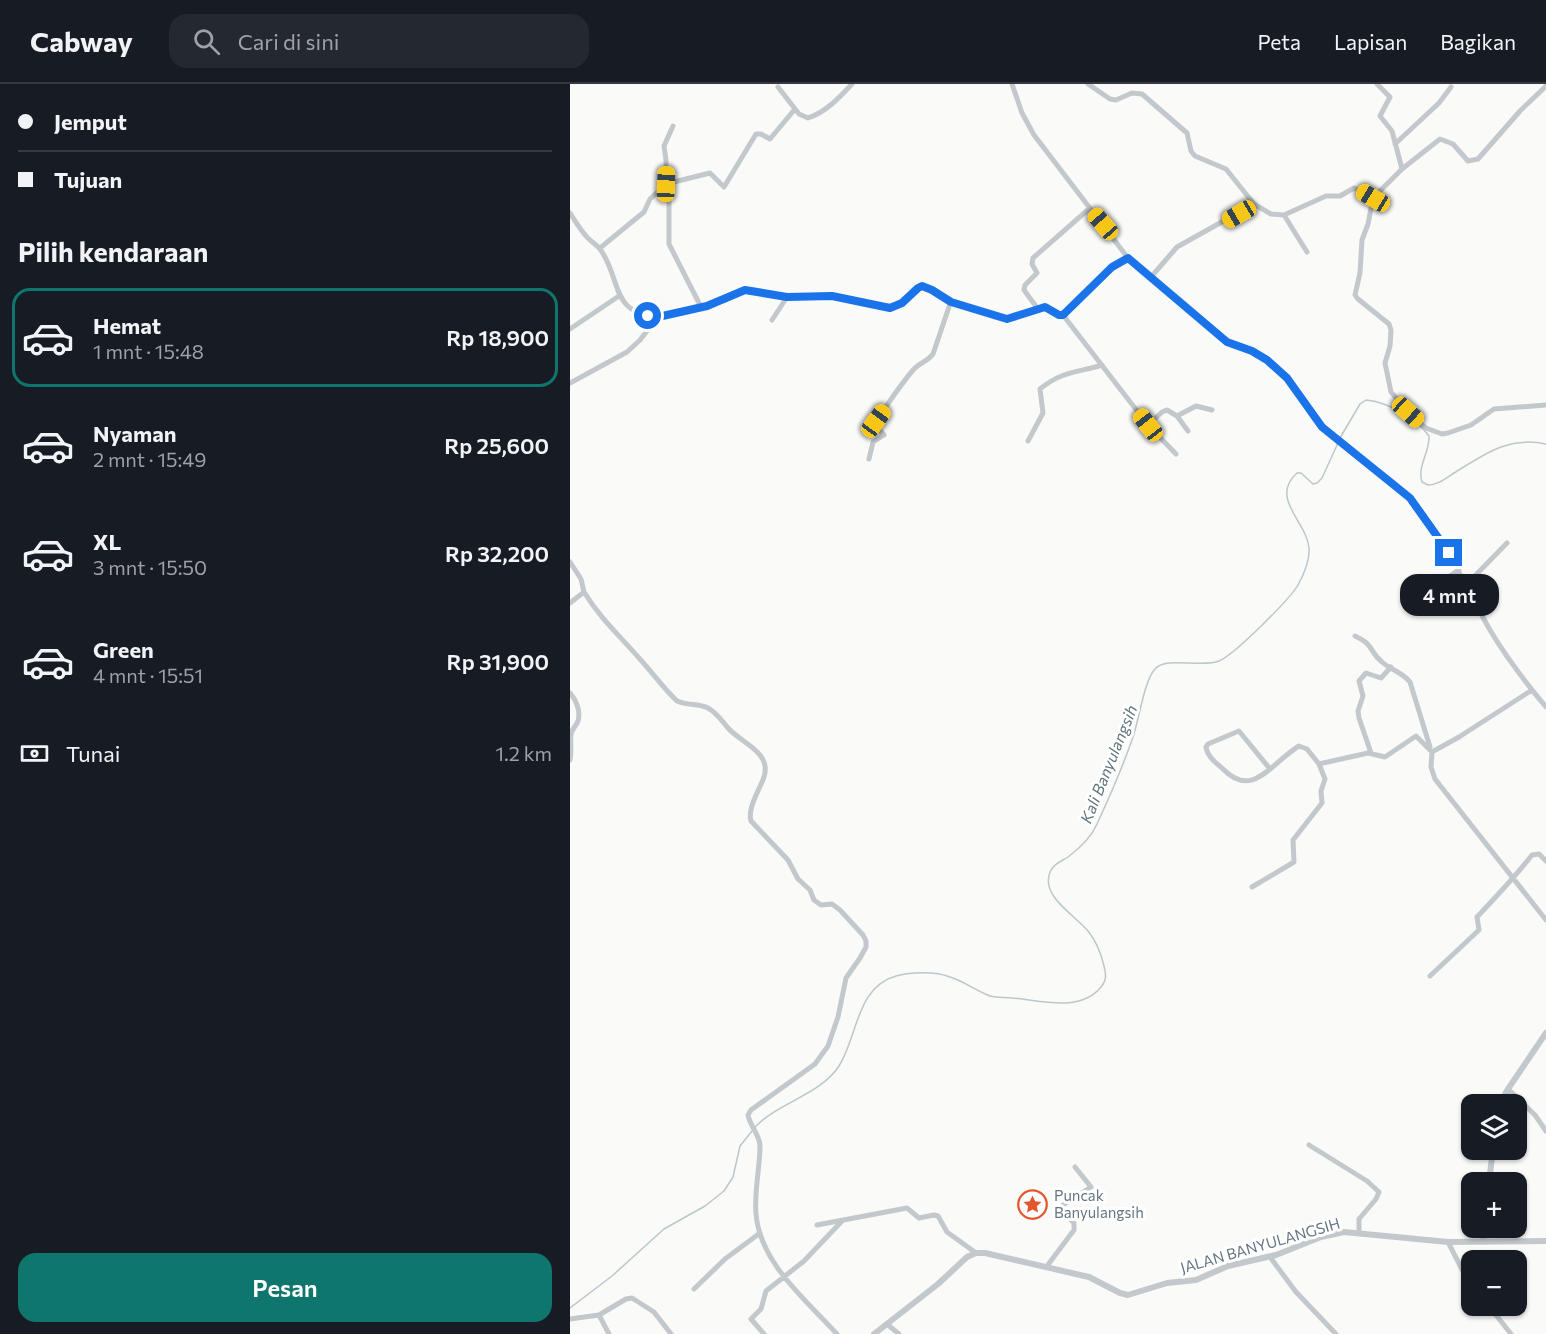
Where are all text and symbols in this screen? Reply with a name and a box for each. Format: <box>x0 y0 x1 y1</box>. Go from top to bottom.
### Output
search box <box>169 14 589 68</box>
text: Cabway <box>30 24 133 58</box>
icon: search <box>190 25 223 58</box>
text: Cari di sini <box>238 28 340 55</box>
text: Peta <box>1258 29 1301 54</box>
text: Lapisan <box>1334 29 1407 54</box>
text: Bagikan <box>1440 29 1516 54</box>
text: Jemput <box>54 108 127 135</box>
text: Tujuan <box>54 166 122 193</box>
car <box>656 166 676 202</box>
car <box>1353 181 1393 215</box>
car <box>1219 197 1259 231</box>
car <box>1084 205 1122 243</box>
text: Pilih kendaraan <box>18 235 208 268</box>
route start <box>634 302 661 329</box>
icon: car <box>21 311 75 365</box>
text: Hemat <box>93 312 161 339</box>
text: Rp 18,900 <box>446 324 549 351</box>
text: 1 mnt · 15:48 <box>93 339 204 363</box>
car <box>1389 393 1427 431</box>
car <box>858 401 894 441</box>
car <box>1130 405 1166 445</box>
icon: car <box>21 419 75 473</box>
text: Nyaman <box>93 420 176 447</box>
text: Rp 25,600 <box>444 432 549 459</box>
text: 2 mnt · 15:49 <box>93 447 206 471</box>
icon: car <box>21 527 75 581</box>
text: XL <box>93 528 121 555</box>
route end <box>1435 539 1462 566</box>
text: Rp 32,200 <box>445 540 549 567</box>
text: 3 mnt · 15:50 <box>93 555 207 579</box>
callout: 4 mnt <box>1400 574 1498 616</box>
text: 4 mnt <box>1423 583 1476 607</box>
icon: car <box>21 635 75 689</box>
text: Green <box>93 636 154 663</box>
text: Rp 31,900 <box>447 648 549 675</box>
text: 4 mnt · 15:51 <box>93 663 203 687</box>
water label: Kali Banyulangsih <box>1076 702 1140 826</box>
icon: cash <box>18 737 51 770</box>
text: Tunai <box>66 740 120 767</box>
text: 1.2 km <box>496 741 552 765</box>
map controls <box>1461 1094 1527 1316</box>
button: layers <box>1461 1094 1527 1160</box>
button: + <box>1461 1172 1527 1238</box>
place label: Puncak Banyulangsih <box>1054 1186 1144 1221</box>
place icon: Puncak Banyulangsih <box>1017 1188 1049 1220</box>
street label: JALAN BANYULANGSIH <box>1178 1214 1342 1276</box>
button: − <box>1461 1250 1527 1316</box>
button: Pesan <box>18 1253 552 1322</box>

